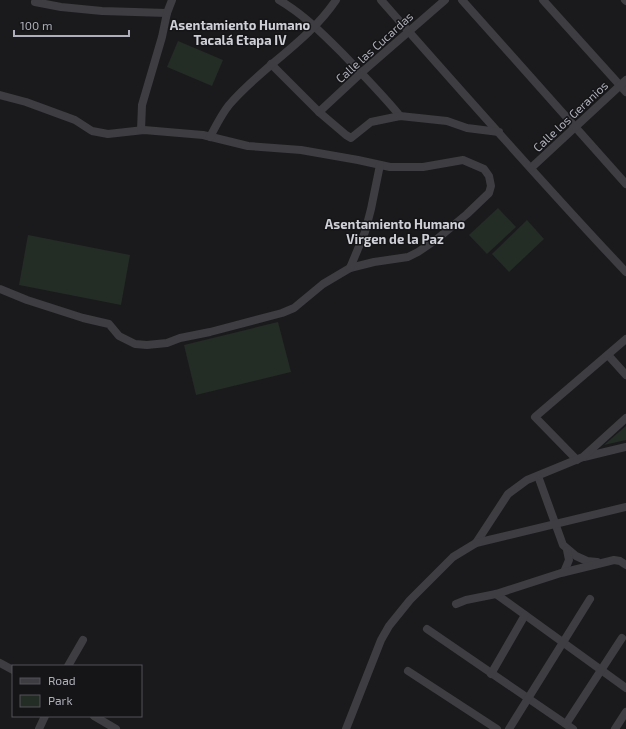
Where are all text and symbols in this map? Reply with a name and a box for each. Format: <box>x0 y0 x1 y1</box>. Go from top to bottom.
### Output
street label: Calle las Cucardas <box>333 9 415 85</box>
scale bar <box>14 12 129 38</box>
district label: Asentamiento Humano Tacalá Etapa IV <box>170 17 310 48</box>
text: 100 m <box>20 18 52 32</box>
street label: Calle los Geranios <box>530 78 610 154</box>
district label: Asentamiento Humano Virgen de la Paz <box>325 216 465 247</box>
legend <box>12 665 142 717</box>
text: Road <box>48 673 76 687</box>
text: Park <box>48 693 73 707</box>

